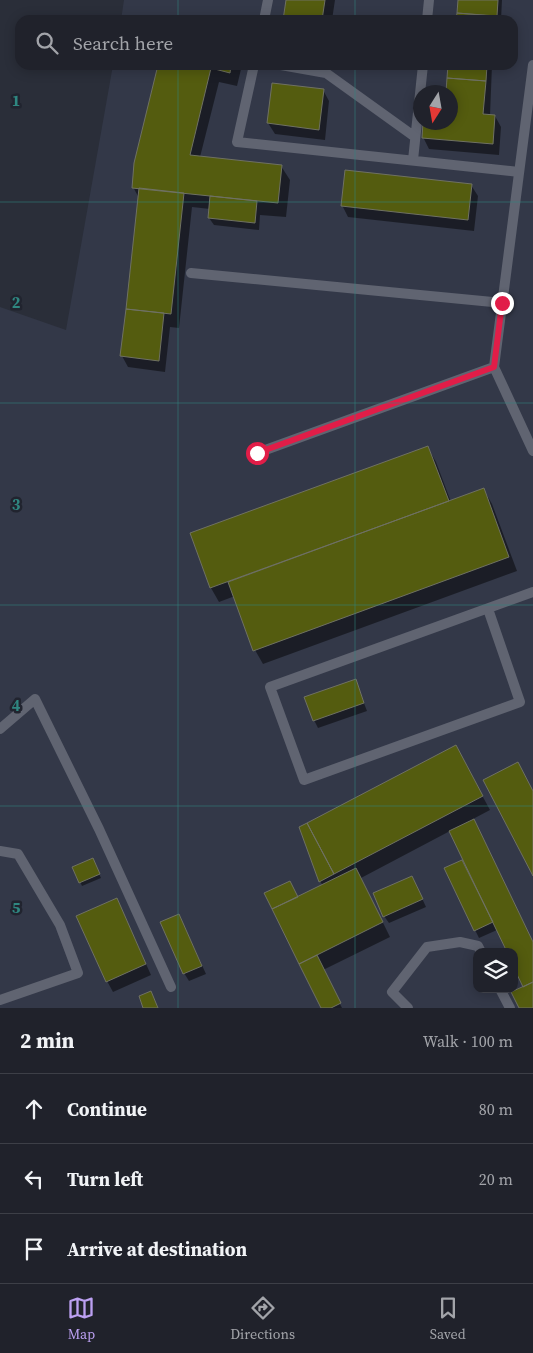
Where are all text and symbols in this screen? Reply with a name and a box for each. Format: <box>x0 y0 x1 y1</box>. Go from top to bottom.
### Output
search box <box>15 15 518 70</box>
icon: search <box>33 29 61 57</box>
text: Search here <box>73 30 173 56</box>
north arrow <box>413 85 458 130</box>
text: 1 <box>12 89 20 111</box>
text: 2 <box>12 291 21 313</box>
route end <box>491 292 514 315</box>
route start <box>246 442 269 465</box>
text: 3 <box>12 493 21 515</box>
text: 4 <box>12 694 21 716</box>
text: 5 <box>12 896 21 918</box>
map controls <box>473 948 518 993</box>
button: layers <box>473 948 518 993</box>
text: 2 min <box>20 1026 75 1055</box>
text: Walk · 100 m <box>423 1030 513 1052</box>
icon: ahead <box>20 1095 48 1123</box>
text: Continue <box>67 1096 147 1122</box>
text: 80 m <box>479 1098 513 1120</box>
icon: left <box>20 1165 48 1193</box>
text: Turn left <box>67 1166 143 1192</box>
text: 20 m <box>479 1168 513 1190</box>
icon: arrive <box>20 1235 48 1263</box>
text: Arrive at destination <box>67 1236 247 1262</box>
tab: Map <box>67 1294 95 1344</box>
tab: Directions <box>230 1294 295 1344</box>
tab: Saved <box>430 1294 466 1344</box>

